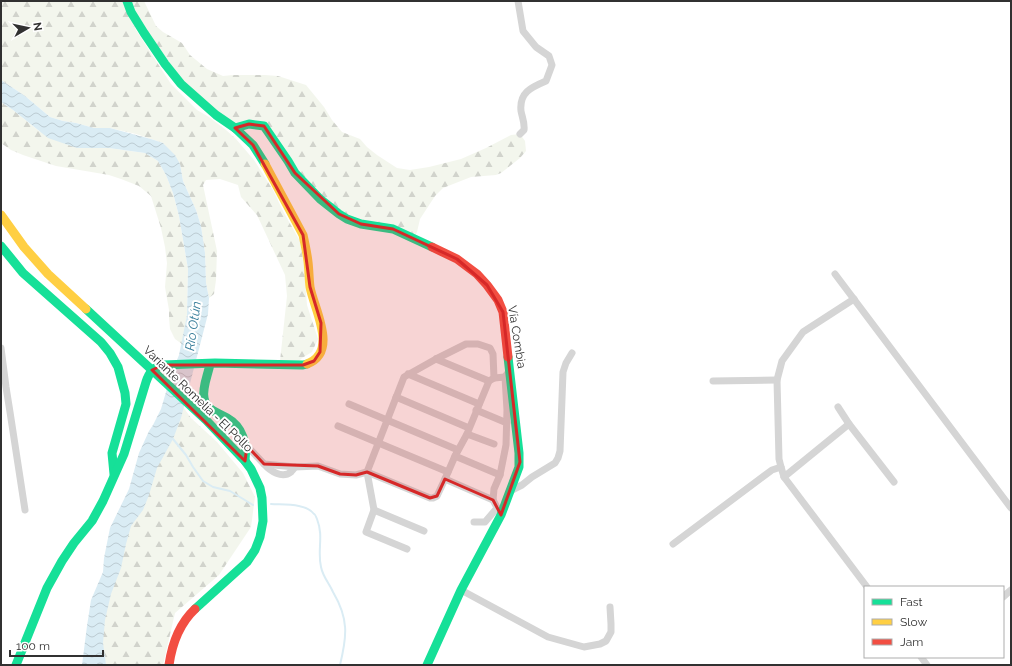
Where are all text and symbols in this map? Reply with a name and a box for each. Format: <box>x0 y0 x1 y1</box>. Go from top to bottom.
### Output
north arrow <box>8 8 48 48</box>
text: N <box>30 21 44 32</box>
water label: Río Otún <box>182 300 204 352</box>
street label: Vía Combia <box>505 305 529 369</box>
street label: Variante Romelia - El Pollo <box>141 343 255 455</box>
legend <box>864 586 1004 658</box>
text: Fast <box>900 595 923 609</box>
text: Slow <box>900 615 927 629</box>
scale bar <box>10 632 103 658</box>
text: Jam <box>900 635 923 649</box>
text: 100 m <box>16 639 50 653</box>

